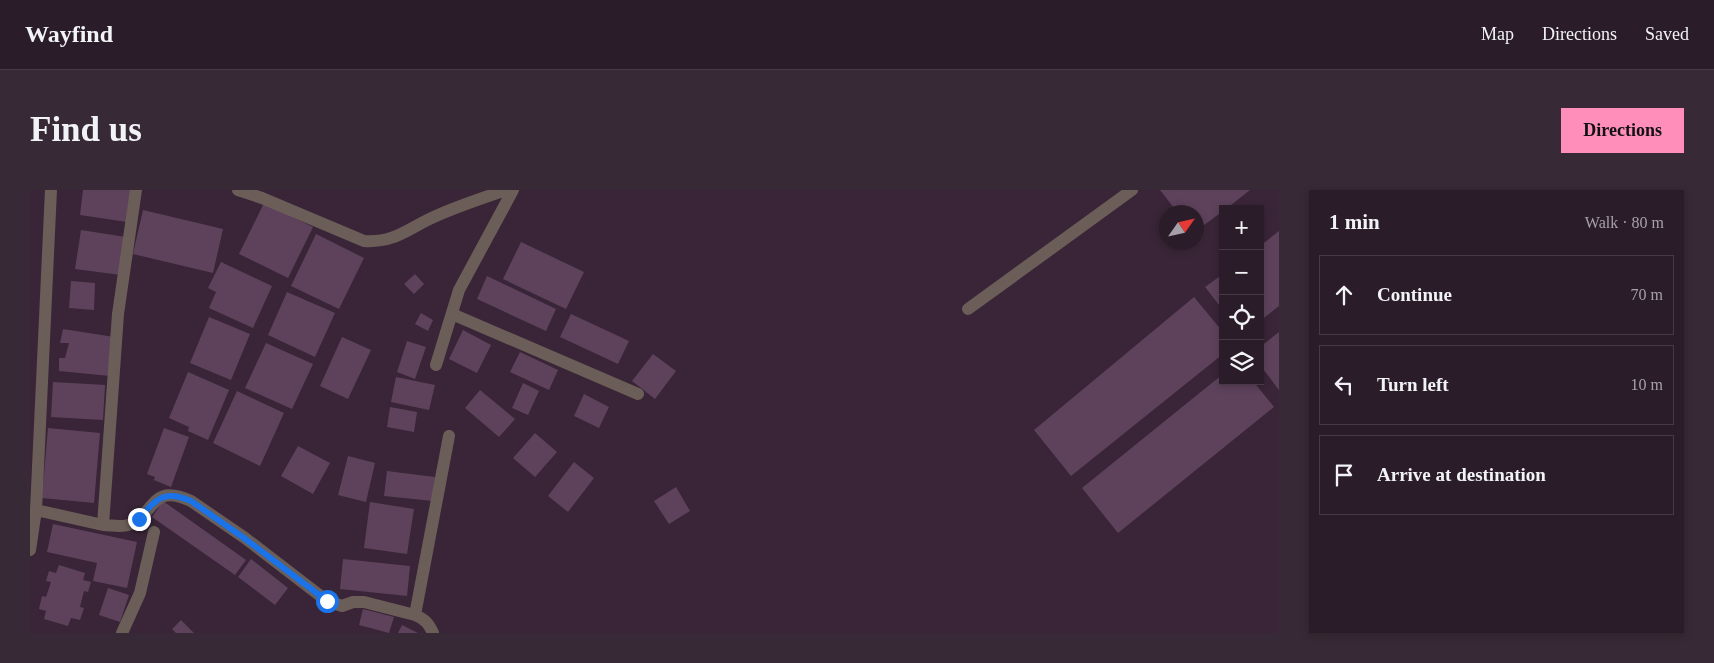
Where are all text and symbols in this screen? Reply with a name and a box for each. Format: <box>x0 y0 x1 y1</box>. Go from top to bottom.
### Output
text: Wayfind <box>25 21 113 47</box>
text: Map <box>1481 24 1514 44</box>
text: Directions <box>1542 24 1617 44</box>
text: Saved <box>1645 24 1689 44</box>
button: Directions <box>1561 108 1684 153</box>
text: Find us <box>30 110 142 149</box>
north arrow <box>1159 205 1204 250</box>
map controls <box>1219 205 1264 385</box>
button: + <box>1219 205 1264 250</box>
text: 1 min <box>1329 210 1380 234</box>
text: Walk · 80 m <box>1585 214 1664 231</box>
button: − <box>1219 250 1264 295</box>
icon: ahead <box>1330 281 1358 309</box>
text: Continue <box>1377 284 1452 305</box>
text: 70 m <box>1631 286 1663 303</box>
button: locate <box>1219 295 1264 340</box>
button: layers <box>1219 340 1264 385</box>
icon: left <box>1330 371 1358 399</box>
text: Turn left <box>1377 374 1449 395</box>
text: 10 m <box>1631 376 1663 393</box>
icon: arrive <box>1330 461 1358 489</box>
text: Arrive at destination <box>1377 464 1546 485</box>
route end <box>128 508 151 531</box>
route start <box>316 590 339 613</box>

